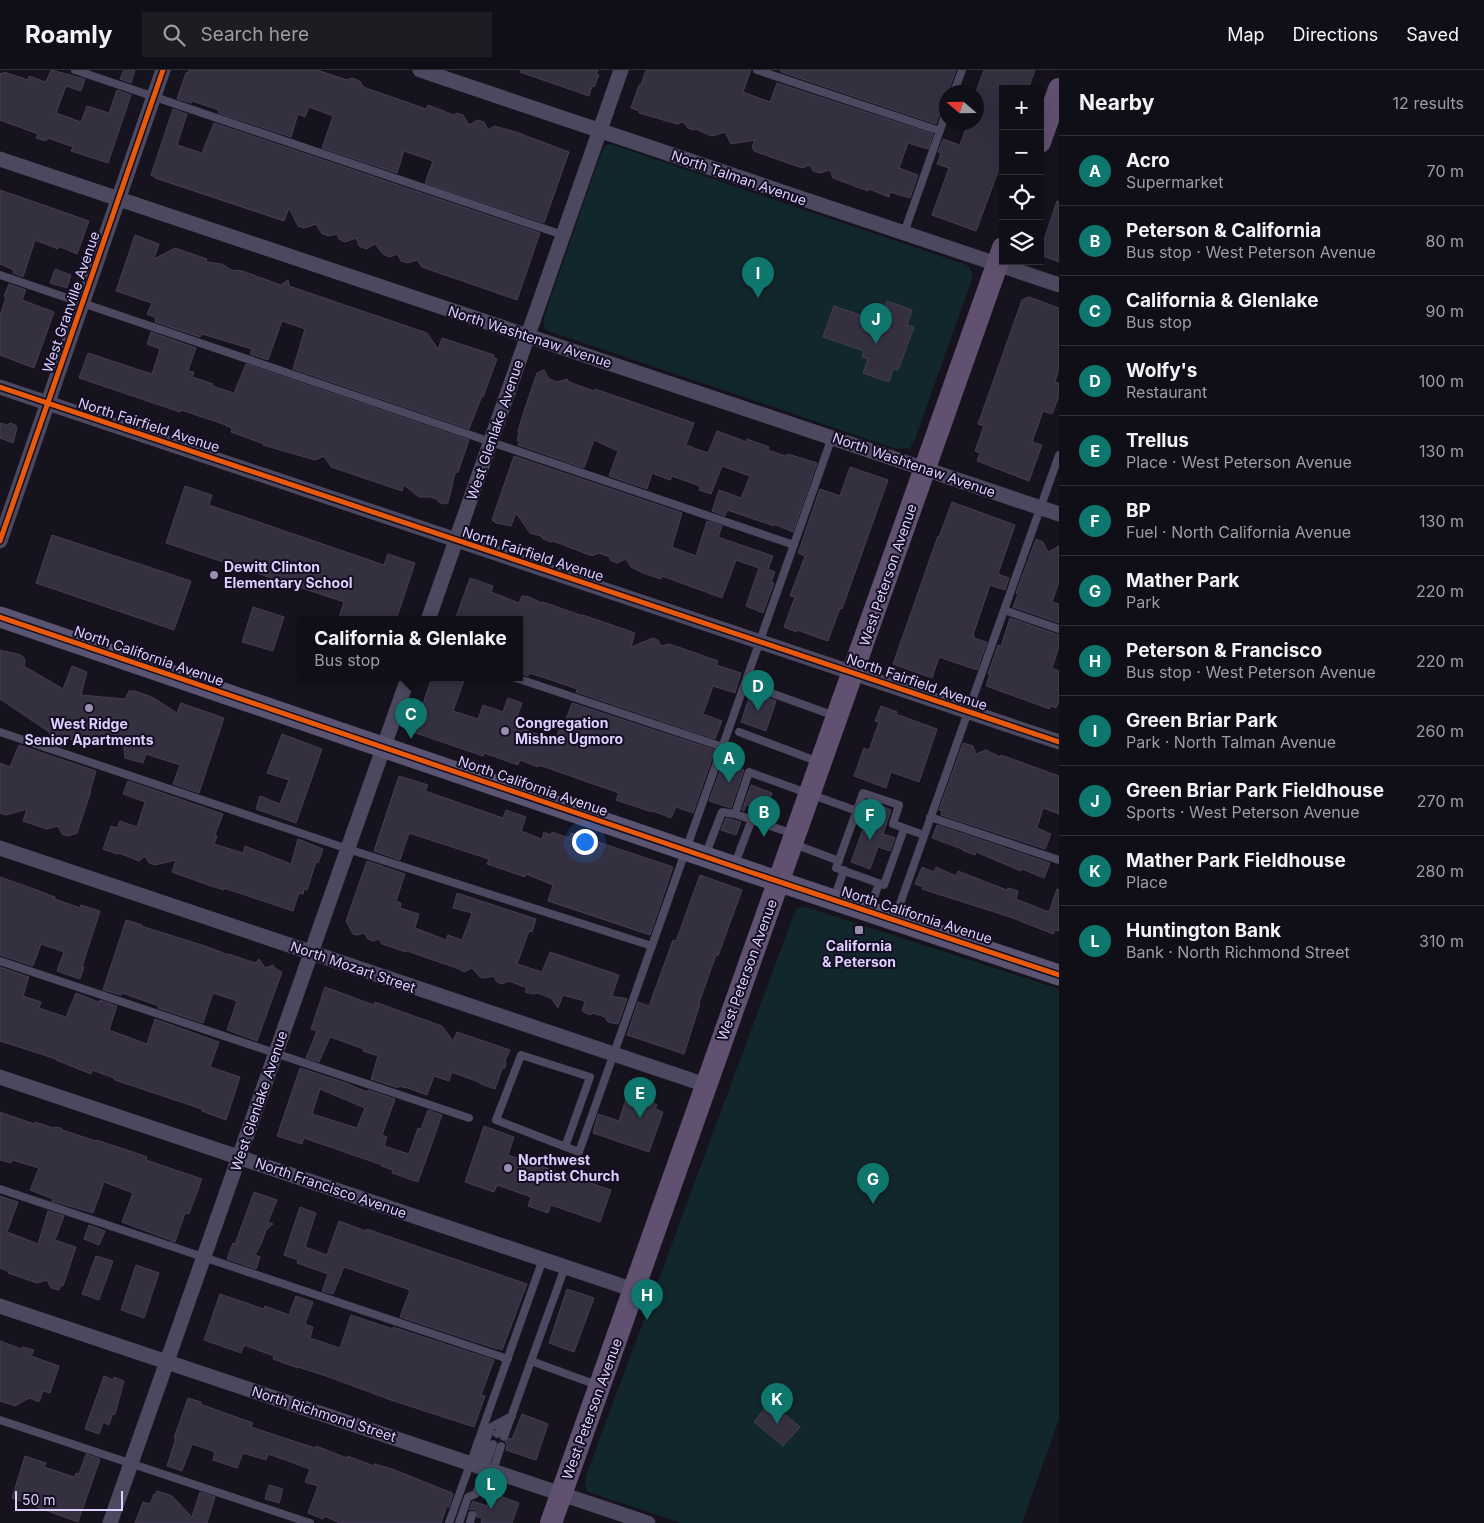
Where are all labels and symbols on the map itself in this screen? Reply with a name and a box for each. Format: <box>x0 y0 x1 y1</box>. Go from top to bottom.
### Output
north arrow <box>939 85 984 130</box>
street label: North Talman Avenue <box>669 146 809 209</box>
street label: West Granville Avenue <box>38 229 103 375</box>
pin: I <box>742 257 774 298</box>
street label: North Washtenaw Avenue <box>446 302 614 371</box>
pin: J <box>860 303 892 344</box>
street label: West Glenlake Avenue <box>463 357 527 502</box>
street label: North Fairfield Avenue <box>76 394 222 455</box>
street label: North Washtenaw Avenue <box>830 429 998 500</box>
street label: West Peterson Avenue <box>855 502 920 648</box>
street label: North Fairfield Avenue <box>460 523 606 584</box>
place label: Dewitt Clinton Elementary School <box>224 558 353 591</box>
marker: Dewitt Clinton Elementary School <box>208 569 220 581</box>
street label: North California Avenue <box>72 622 226 689</box>
street label: North Fairfield Avenue <box>845 649 990 714</box>
pin: D <box>742 670 774 711</box>
pin: C <box>395 698 427 739</box>
marker: West Ridge Senior Apartments <box>83 702 95 714</box>
place label: Congregation Mishne Ugmoro <box>515 714 624 747</box>
place label: West Ridge Senior Apartments <box>25 715 154 748</box>
marker: Congregation Mishne Ugmoro <box>499 725 511 737</box>
pin: A <box>713 742 745 783</box>
street label: North California Avenue <box>456 752 610 819</box>
pin: B <box>748 796 780 837</box>
pin: F <box>854 799 886 840</box>
your location <box>572 829 598 855</box>
street label: North California Avenue <box>840 882 995 947</box>
street label: West Peterson Avenue <box>713 897 780 1043</box>
marker: California & Peterson <box>853 924 865 936</box>
street label: North Mozart Street <box>288 937 418 996</box>
place label: California & Peterson <box>822 937 896 970</box>
street label: West Glenlake Avenue <box>227 1028 291 1173</box>
pin: E <box>624 1077 656 1118</box>
place label: Northwest Baptist Church <box>518 1151 620 1184</box>
street label: North Francisco Avenue <box>253 1154 409 1221</box>
marker: Northwest Baptist Church <box>502 1162 514 1174</box>
pin: G <box>857 1163 889 1204</box>
pin: H <box>631 1279 663 1320</box>
street label: West Peterson Avenue <box>558 1336 625 1482</box>
street label: North Richmond Street <box>250 1382 399 1445</box>
pin: K <box>761 1383 793 1424</box>
pin: L <box>475 1468 507 1509</box>
scale bar <box>15 1488 122 1511</box>

